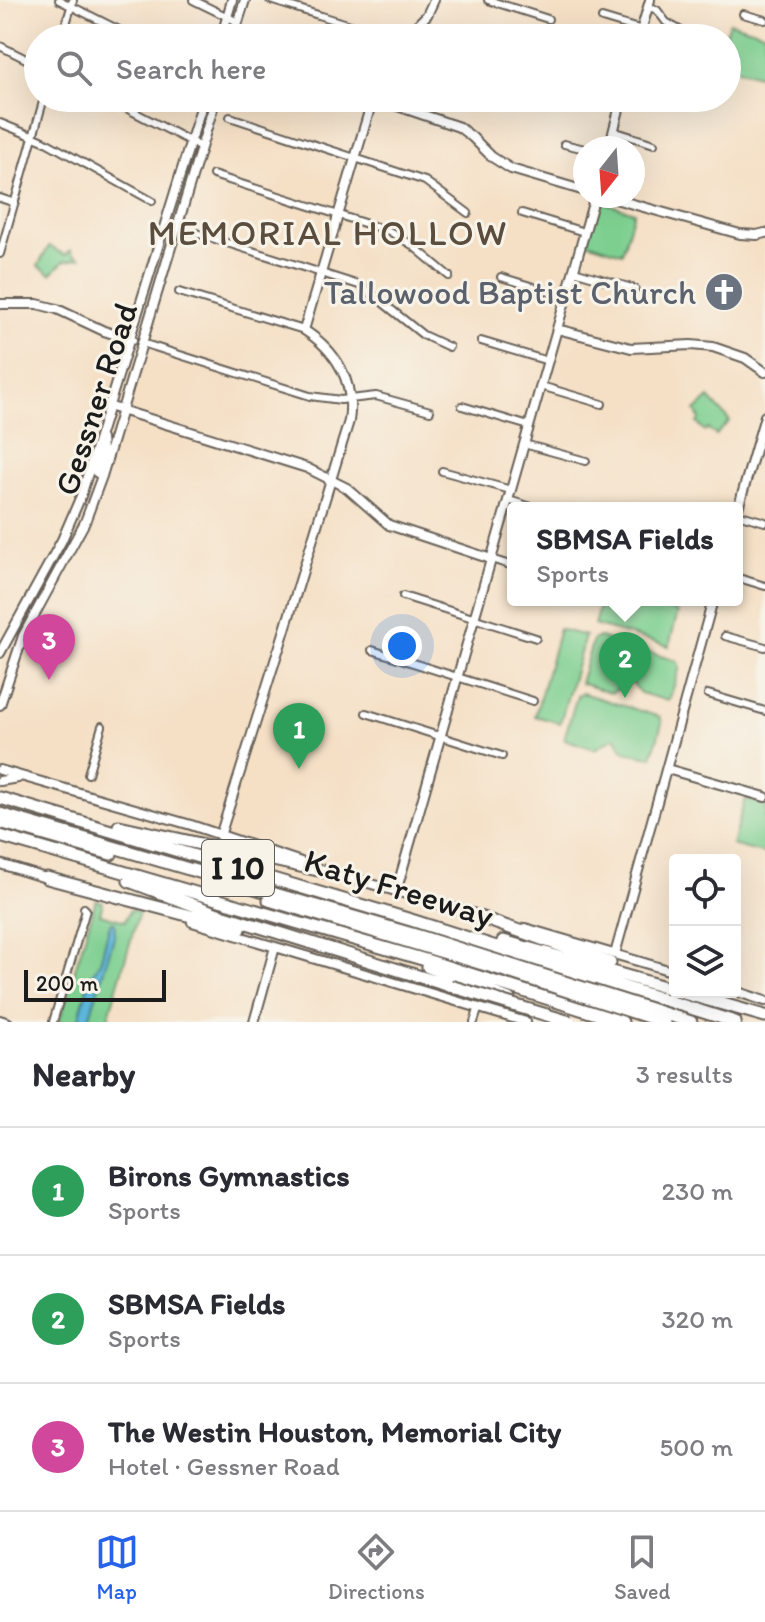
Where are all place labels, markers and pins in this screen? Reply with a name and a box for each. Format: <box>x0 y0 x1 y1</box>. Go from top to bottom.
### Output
church icon: Tallowood Baptist Church <box>703 271 745 313</box>
place label: Tallowood Baptist Church <box>324 272 696 313</box>
pin: 3 <box>23 614 75 680</box>
pin: 2 <box>599 632 651 698</box>
pin: 1 <box>273 703 325 769</box>

